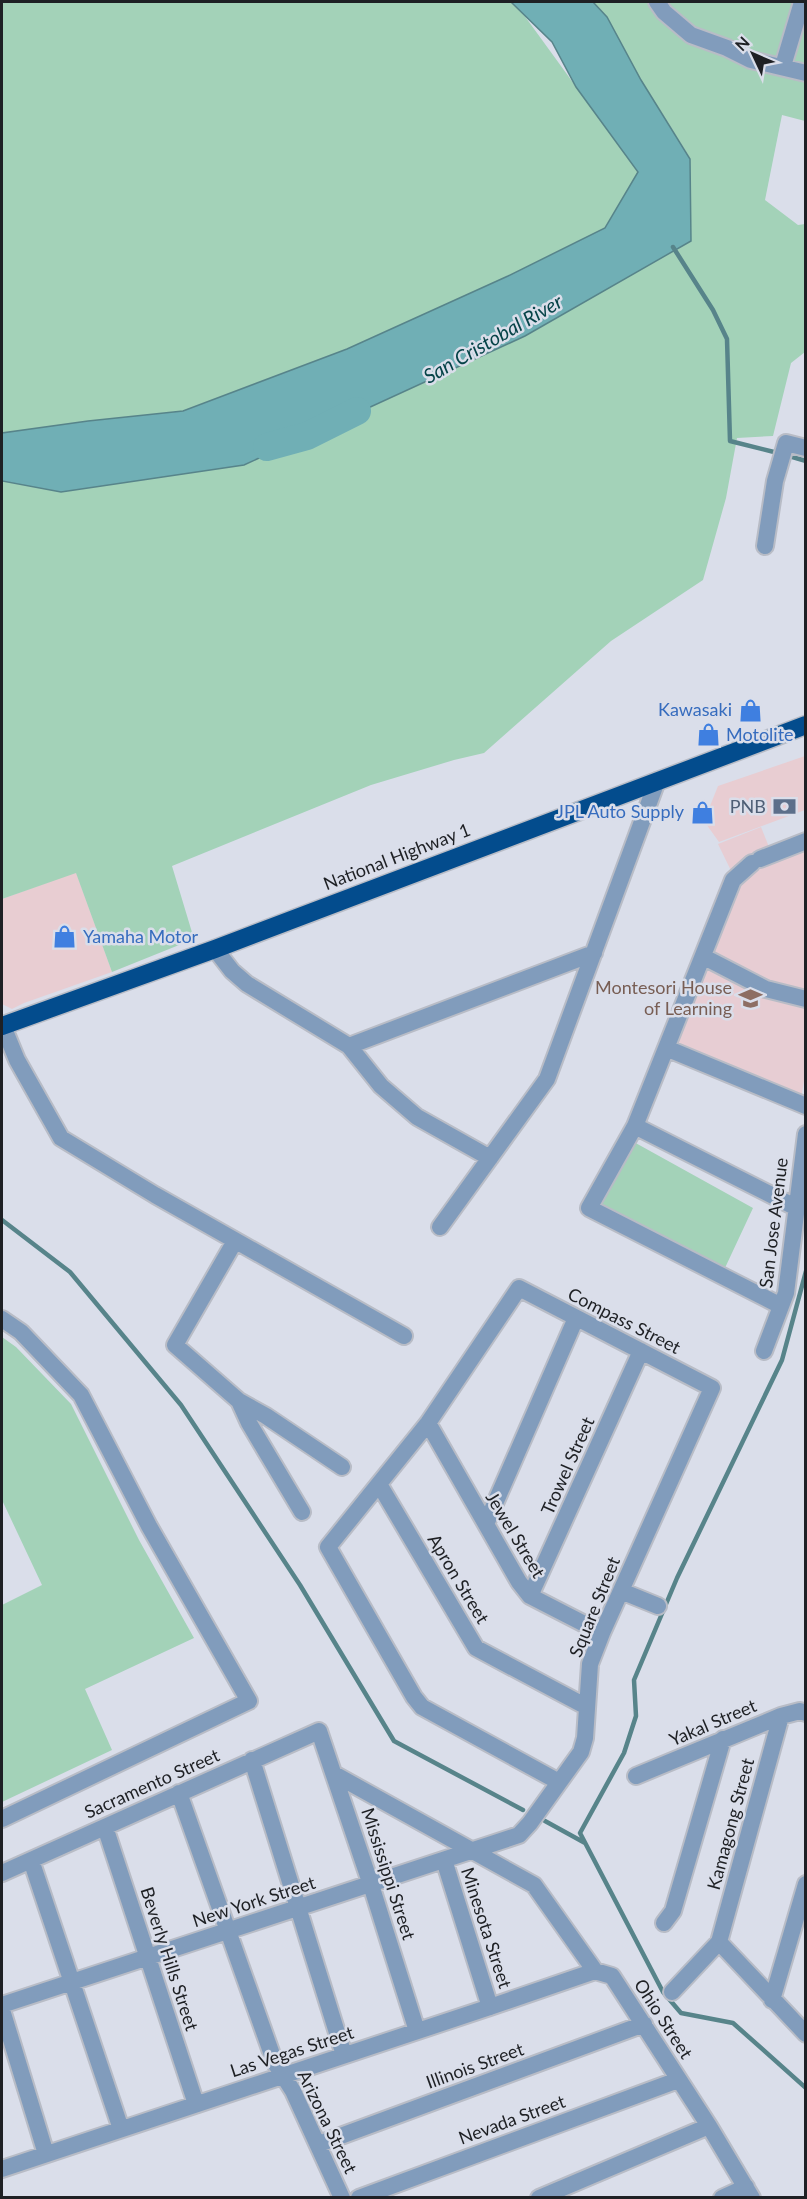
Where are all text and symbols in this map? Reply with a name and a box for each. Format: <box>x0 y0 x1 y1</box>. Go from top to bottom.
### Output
north arrow <box>723 24 783 84</box>
text: N <box>731 32 753 54</box>
water label: San Cristobal River <box>419 288 567 388</box>
shop icon: Kawasaki <box>737 697 763 723</box>
place label: Kawasaki <box>658 698 732 720</box>
shop icon: Motolite <box>695 722 721 748</box>
place label: Motolite <box>726 723 794 745</box>
bank icon: PNB <box>771 794 797 820</box>
place label: PNB <box>730 795 766 817</box>
shop icon: JPL Auto Supply <box>689 799 715 825</box>
place label: JPL Auto Supply <box>556 800 685 822</box>
street label: National Highway 1 <box>320 818 473 894</box>
shop icon: Yamaha Motor <box>52 924 78 950</box>
place label: Yamaha Motor <box>83 925 199 947</box>
place label: Montesori House of Learning <box>595 976 732 1019</box>
school or university icon: Montesori House of Learning <box>737 985 763 1011</box>
street label: San Jose Avenue <box>754 1156 792 1289</box>
street label: Compass Street <box>564 1282 685 1358</box>
street label: Trowel Street <box>536 1413 599 1518</box>
street label: Jewel Street <box>482 1487 550 1582</box>
street label: Apron Street <box>423 1530 494 1628</box>
street label: Square Street <box>564 1553 624 1660</box>
street label: Yakal Street <box>666 1694 760 1750</box>
street label: Sacramento Street <box>81 1743 223 1823</box>
street label: Kamagong Street <box>702 1755 758 1892</box>
street label: Mississippi Street <box>357 1805 421 1943</box>
street label: Minesota Street <box>457 1865 517 1991</box>
street label: New York Street <box>190 1871 318 1931</box>
street label: Beverly Hills Street <box>136 1884 204 2034</box>
street label: Ohio Street <box>630 1974 698 2063</box>
street label: Las Vegas Street <box>227 2021 357 2081</box>
street label: Illinois Street <box>423 2037 527 2093</box>
street label: Arizona Street <box>293 2066 363 2177</box>
street label: Nevada Street <box>455 2089 568 2149</box>

